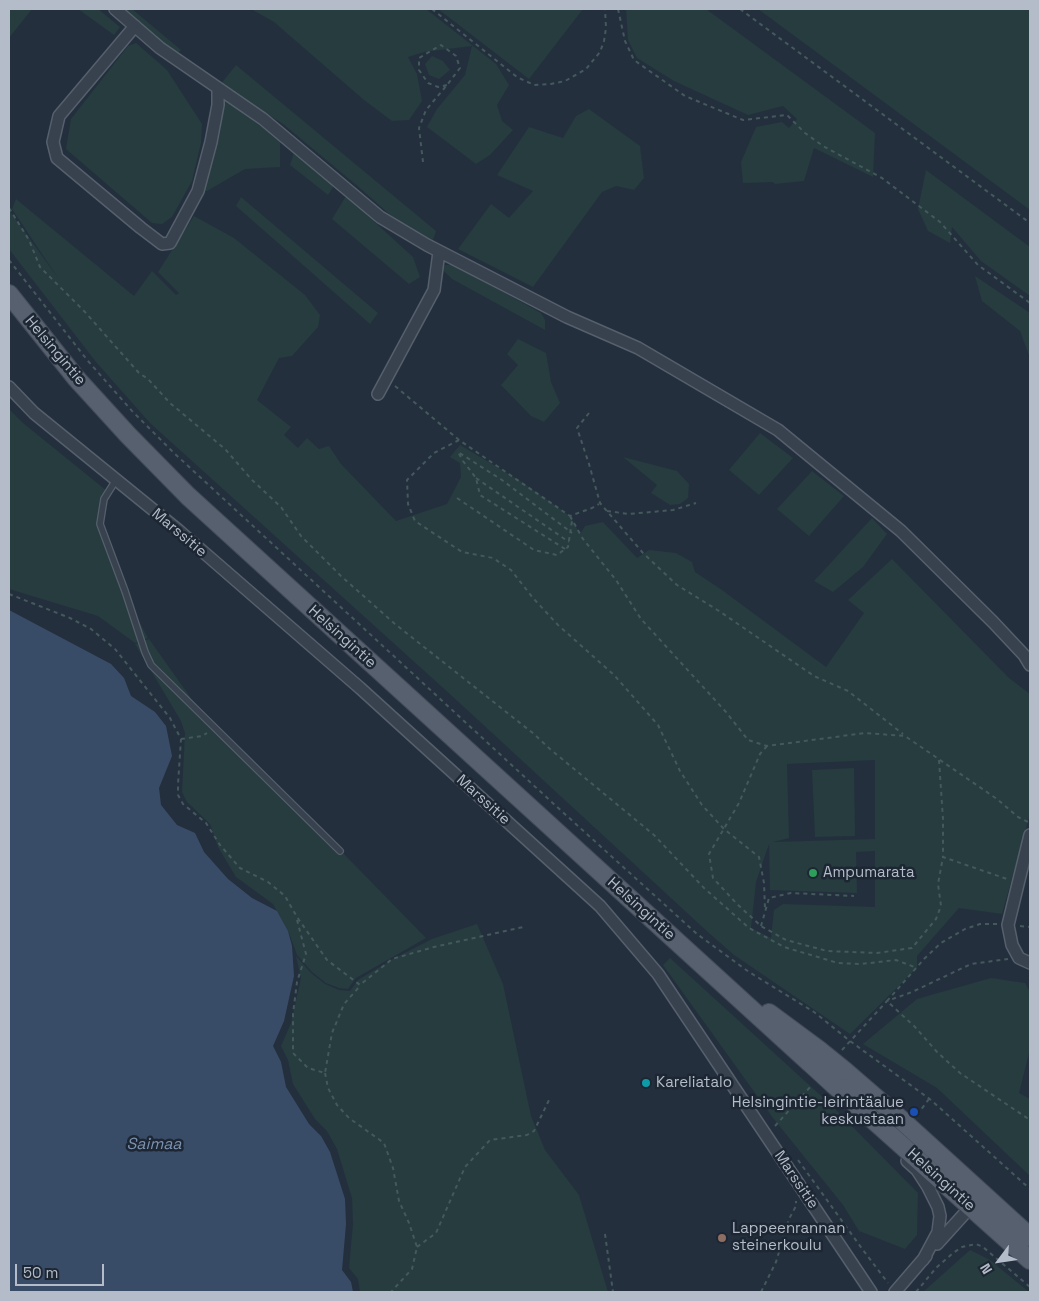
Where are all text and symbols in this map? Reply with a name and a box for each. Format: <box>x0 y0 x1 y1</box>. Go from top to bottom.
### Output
street label: Helsingintie <box>21 313 89 389</box>
street label: Marssitie <box>148 505 210 561</box>
street label: Helsingintie <box>304 602 380 672</box>
street label: Marssitie <box>452 771 514 829</box>
place label: Ampumarata <box>823 864 915 882</box>
marker: Ampumarata <box>807 867 819 879</box>
street label: Helsingintie <box>603 874 679 944</box>
place label: Kareliatalo <box>656 1074 732 1092</box>
marker: Kareliatalo <box>640 1077 652 1089</box>
place label: Helsingintie-leirintäalue keskustaan <box>732 1094 904 1129</box>
marker: Helsingintie-leirintäalue keskustaan <box>908 1106 920 1118</box>
water label: Saimaa <box>126 1135 182 1155</box>
street label: Helsingintie <box>903 1145 979 1215</box>
street label: Marssitie <box>770 1148 822 1212</box>
place label: Lappeenrannan steinerkoulu <box>732 1220 845 1255</box>
marker: Lappeenrannan steinerkoulu <box>716 1232 728 1244</box>
north arrow <box>974 1236 1024 1286</box>
scale bar <box>18 1254 106 1286</box>
text: N <box>976 1260 996 1277</box>
text: 50 m <box>23 1263 58 1282</box>

